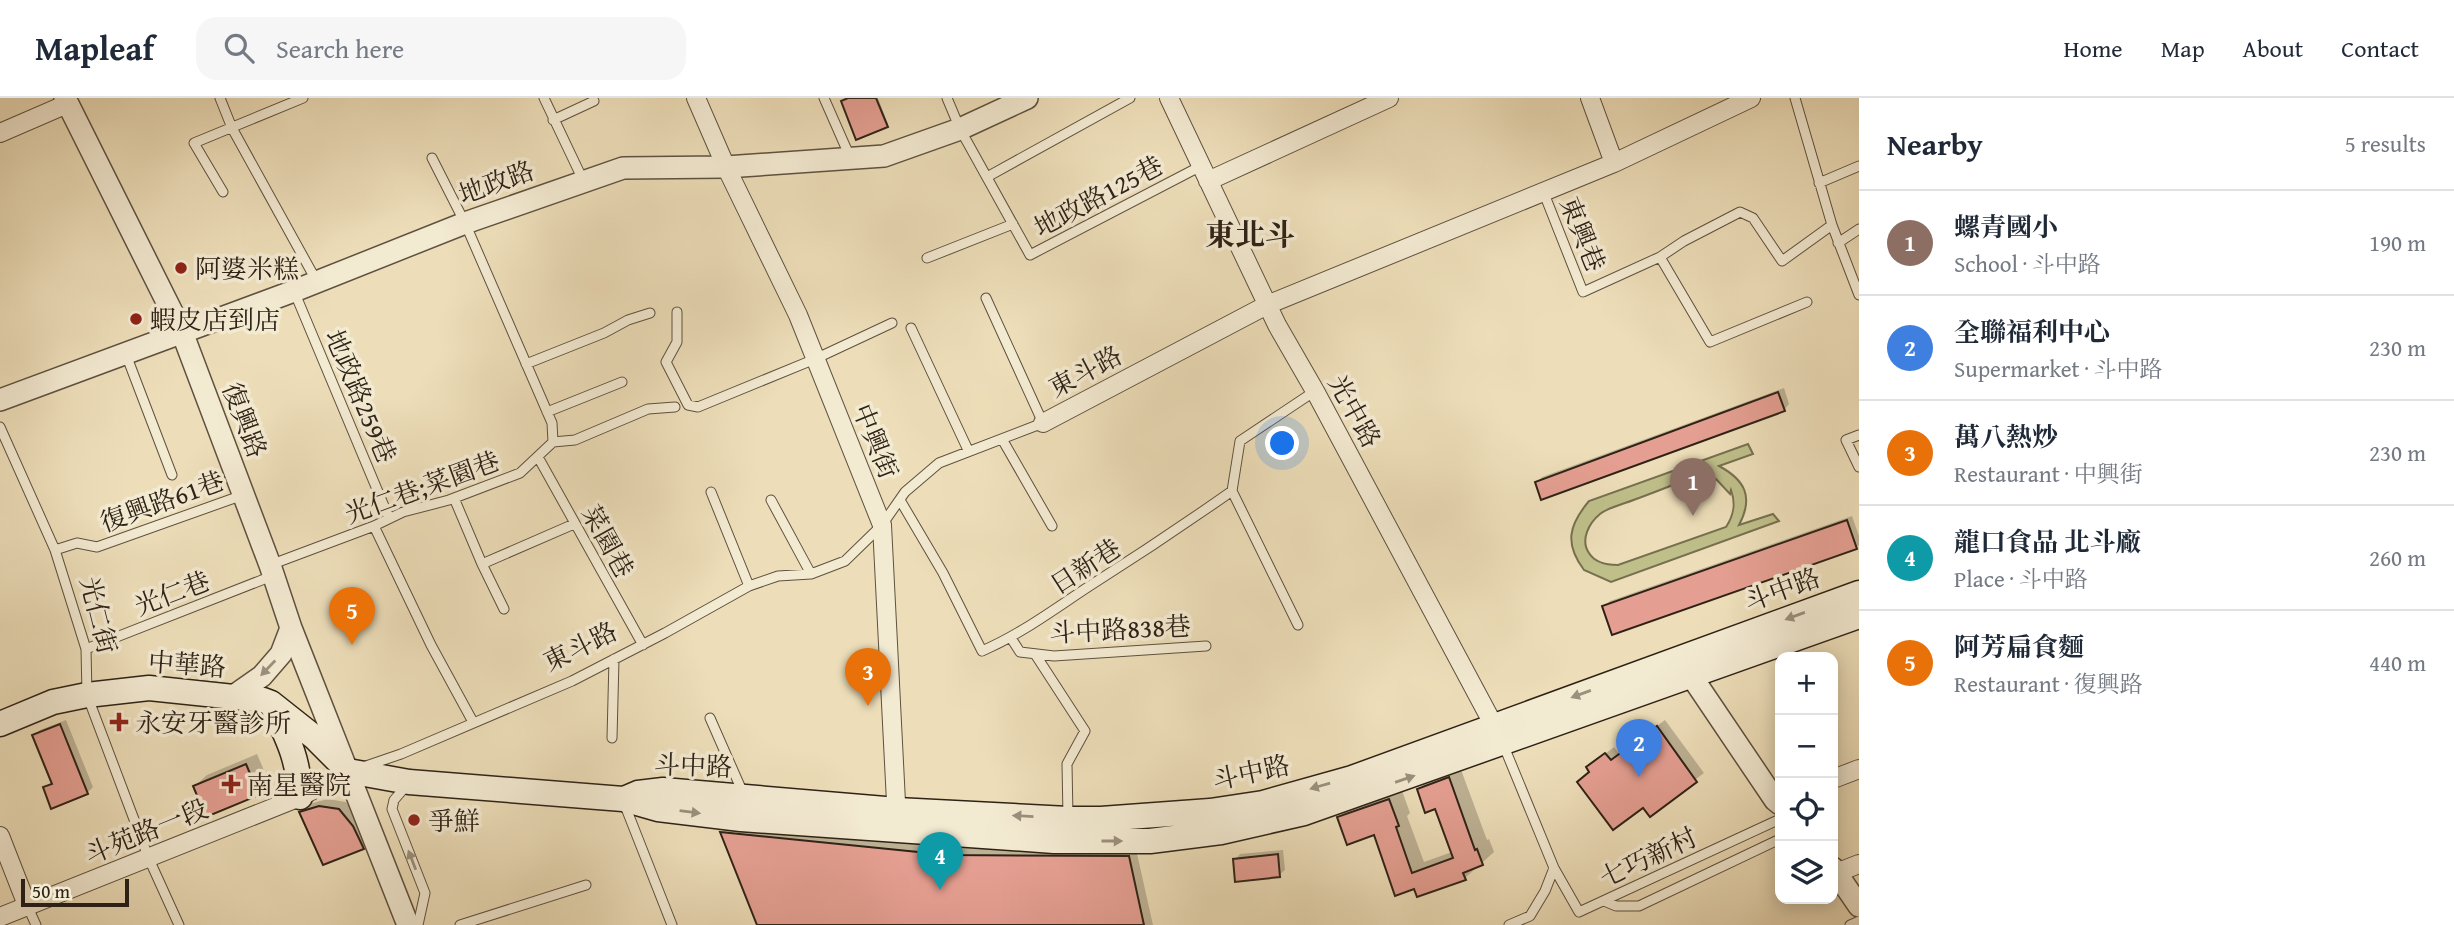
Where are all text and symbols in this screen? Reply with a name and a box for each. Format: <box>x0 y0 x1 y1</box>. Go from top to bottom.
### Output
search box <box>196 17 686 80</box>
text: Mapleaf <box>35 24 154 72</box>
icon: search <box>220 29 258 67</box>
text: Search here <box>276 29 404 68</box>
text: Home <box>2064 31 2123 66</box>
text: Map <box>2161 31 2205 66</box>
text: About <box>2243 31 2303 66</box>
text: Contact <box>2341 31 2419 66</box>
text: Nearby <box>1887 122 1983 166</box>
text: 5 results <box>2345 127 2426 160</box>
street label: 地政路125巷 <box>1026 146 1170 246</box>
street label: 地政路 <box>453 150 539 214</box>
street label: 東興巷 <box>1550 191 1616 277</box>
text: 螺青國小 <box>1954 207 2058 246</box>
district label: 東北斗 <box>1205 212 1295 256</box>
text: 1 <box>1904 226 1916 259</box>
text: 190 m <box>2369 226 2426 259</box>
text: School · 斗中路 <box>1954 247 2101 280</box>
place label: 阿婆米糕 <box>195 249 299 288</box>
marker: 阿婆米糕 <box>173 260 189 276</box>
place label: 蝦皮店到店 <box>150 300 280 339</box>
marker: 蝦皮店到店 <box>128 311 144 327</box>
text: 全聯福利中心 <box>1954 312 2110 351</box>
street label: 地政路259巷 <box>315 323 407 469</box>
text: 2 <box>1904 331 1916 364</box>
text: 230 m <box>2369 331 2426 364</box>
street label: 東斗路 <box>1041 335 1129 407</box>
text: Supermarket · 斗中路 <box>1954 352 2163 385</box>
street label: 光中路 <box>1319 367 1391 455</box>
street label: 復興路 <box>213 377 277 463</box>
street label: 中興街 <box>843 398 909 484</box>
text: 萬八熱炒 <box>1954 417 2058 456</box>
your location <box>1265 426 1299 460</box>
text: 3 <box>1904 436 1916 469</box>
text: 230 m <box>2369 436 2426 469</box>
street label: 光仁巷;菜園巷 <box>339 441 505 533</box>
text: Restaurant · 中興街 <box>1954 457 2143 490</box>
pin: 1 <box>1670 458 1716 516</box>
street label: 復興路61巷 <box>95 461 229 541</box>
street label: 菜園巷 <box>572 497 644 585</box>
text: 龍口食品 北斗廠 <box>1954 522 2142 561</box>
street label: 日新巷 <box>1042 528 1128 604</box>
text: 4 <box>1904 541 1916 574</box>
text: 260 m <box>2369 541 2426 574</box>
street label: 斗中路 <box>1739 557 1825 621</box>
street label: 光仁巷 <box>129 561 215 625</box>
text: Place · 斗中路 <box>1954 562 2088 595</box>
street label: 光仁街 <box>71 572 127 658</box>
pin: 5 <box>329 587 375 645</box>
street label: 斗中路838巷 <box>1048 606 1192 652</box>
street label: 東斗路 <box>536 611 624 681</box>
one-way arrow <box>1784 611 1805 622</box>
text: 阿芳扁食麵 <box>1954 627 2084 666</box>
street label: 中華路 <box>147 642 227 686</box>
text: 5 <box>1904 646 1916 679</box>
text: 440 m <box>2369 646 2426 679</box>
pin: 3 <box>845 648 891 706</box>
map controls <box>1775 652 1838 904</box>
button: + <box>1775 652 1838 715</box>
one-way arrow <box>261 659 277 676</box>
text: Restaurant · 復興路 <box>1954 667 2143 700</box>
one-way arrow <box>1571 689 1592 700</box>
place label: 永安牙醫診所 <box>135 703 291 742</box>
marker: 永安牙醫診所 <box>109 712 129 732</box>
button: − <box>1775 715 1838 778</box>
pin: 2 <box>1616 719 1662 777</box>
street label: 斗中路 <box>653 744 733 786</box>
street label: 斗中路 <box>1209 745 1293 799</box>
place label: 南星醫院 <box>247 765 351 804</box>
one-way arrow <box>1394 773 1415 784</box>
marker: 南星醫院 <box>221 774 241 794</box>
button: locate <box>1775 778 1838 841</box>
one-way arrow <box>1310 782 1331 792</box>
street label: 斗苑路一段 <box>78 789 214 873</box>
place label: 爭鮮 <box>428 801 480 840</box>
one-way arrow <box>679 807 701 818</box>
one-way arrow <box>1012 811 1034 822</box>
marker: 爭鮮 <box>406 812 422 828</box>
street label: 七巧新村 <box>1593 817 1703 897</box>
pin: 4 <box>917 832 963 890</box>
one-way arrow <box>1101 835 1123 847</box>
button: layers <box>1775 841 1838 904</box>
one-way arrow <box>407 850 418 871</box>
scale bar <box>21 876 130 908</box>
text: 50 m <box>32 877 70 905</box>

